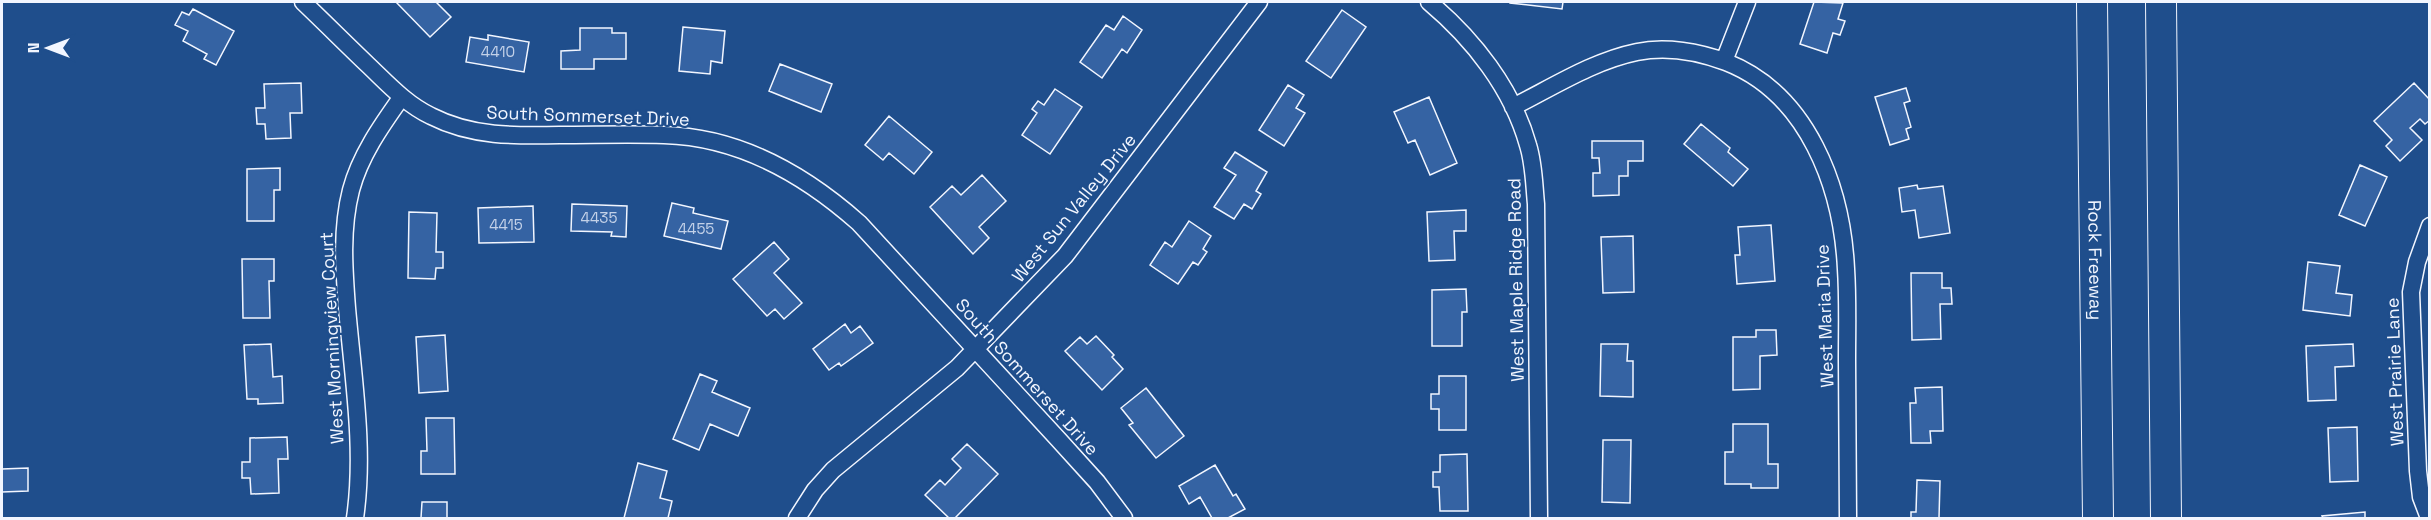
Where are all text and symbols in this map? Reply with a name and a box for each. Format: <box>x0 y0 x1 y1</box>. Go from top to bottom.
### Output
north arrow <box>18 18 78 78</box>
house number: 4410 <box>481 42 515 61</box>
text: N <box>23 43 44 53</box>
street label: South Sommerset Drive <box>486 100 690 131</box>
street label: West Sun Valley Drive <box>1006 129 1141 287</box>
street label: West Maple Ridge Road <box>1502 178 1529 382</box>
street label: Rock Freeway <box>2083 200 2108 320</box>
house number: 4435 <box>581 208 617 227</box>
house number: 4415 <box>489 215 523 234</box>
house number: 4455 <box>678 219 714 238</box>
street label: West Morningview Court <box>314 231 349 445</box>
street label: West Maria Drive <box>1811 244 1838 388</box>
street label: South Sommerset Drive <box>951 293 1104 460</box>
street label: West Prairie Lane <box>2380 297 2409 447</box>

